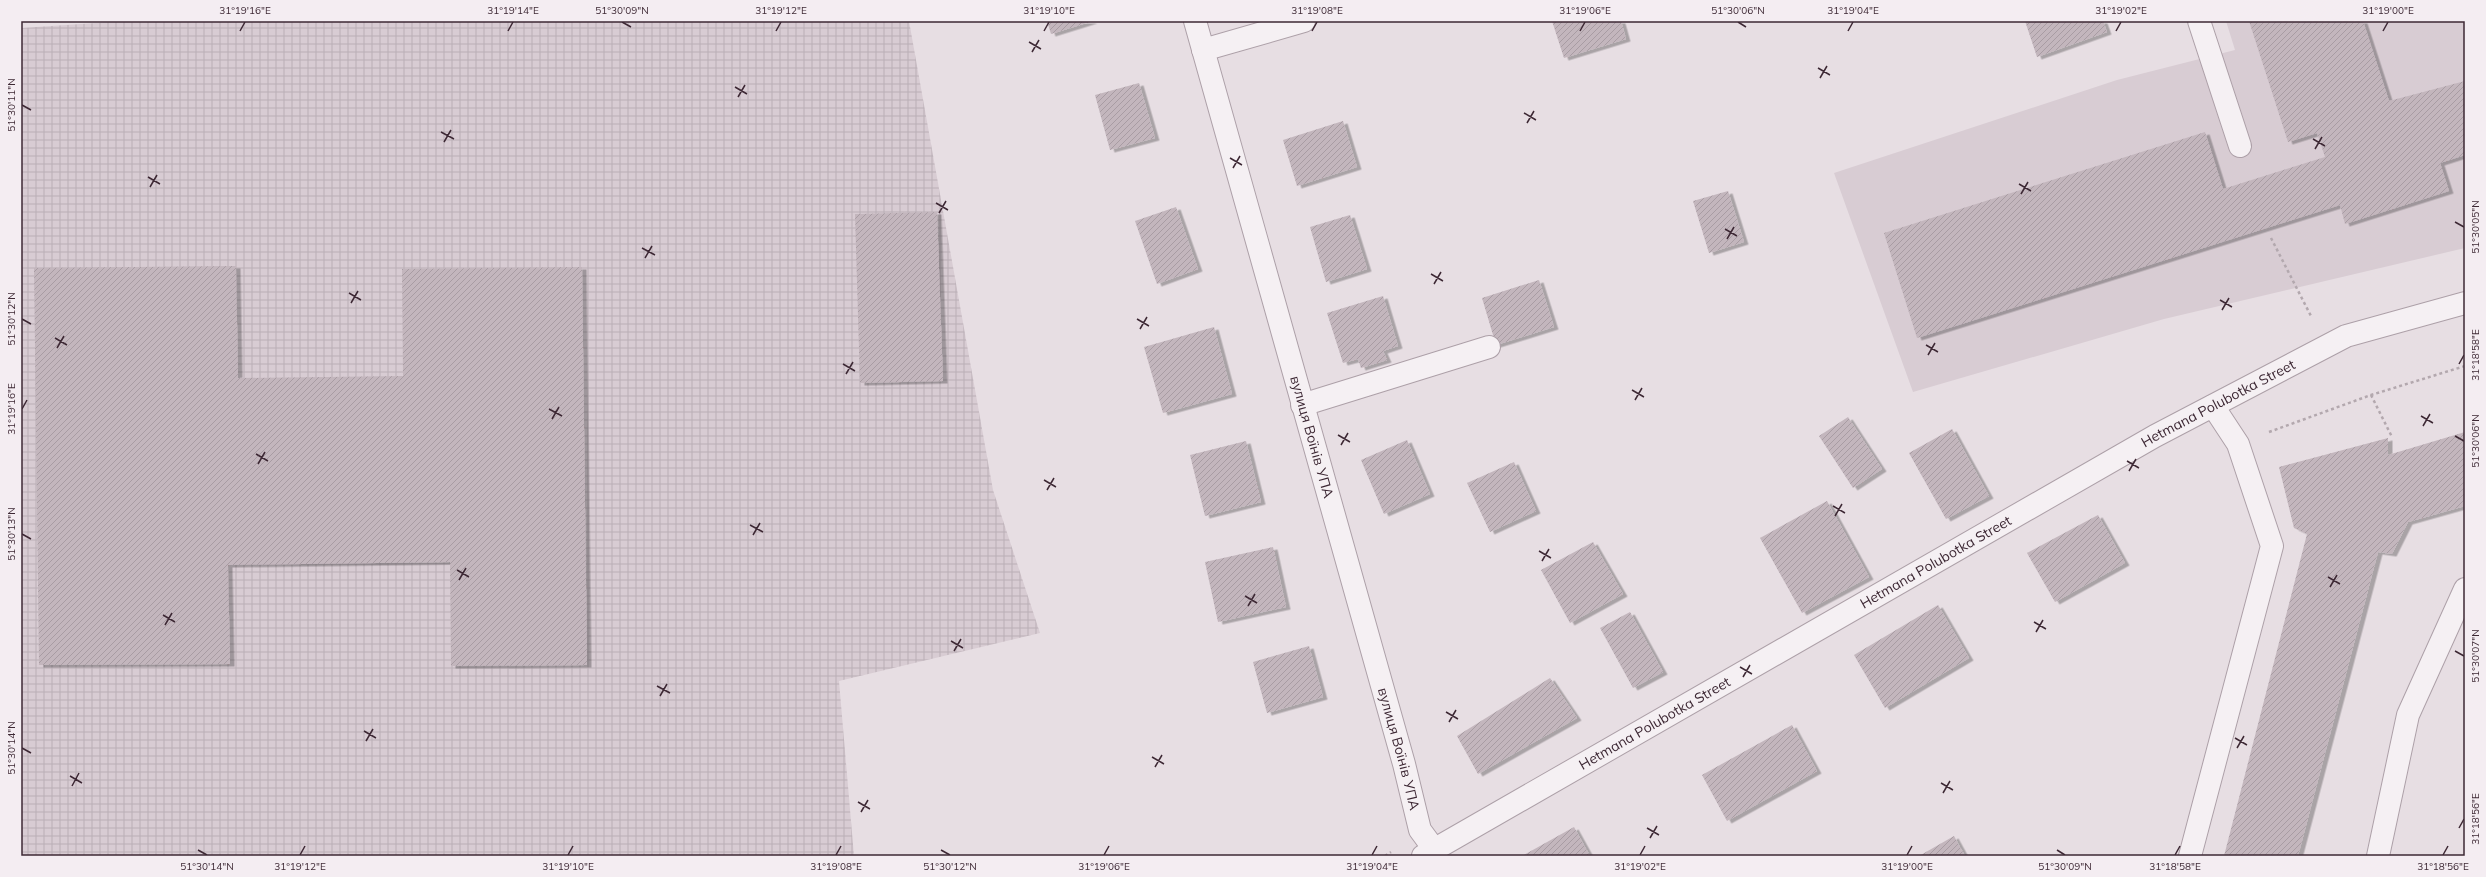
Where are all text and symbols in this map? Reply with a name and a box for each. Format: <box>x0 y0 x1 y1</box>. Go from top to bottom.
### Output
text: 31°19'16"E <box>219 4 271 17</box>
text: 31°19'14"E <box>487 4 539 17</box>
text: 51°30'09"N <box>595 4 649 17</box>
text: 31°19'12"E <box>755 4 807 17</box>
text: 31°19'10"E <box>1023 4 1075 17</box>
text: 31°19'08"E <box>1291 4 1343 17</box>
text: 31°19'06"E <box>1559 4 1611 17</box>
text: 51°30'06"N <box>1711 4 1765 17</box>
text: 31°19'04"E <box>1827 4 1879 17</box>
text: 31°19'02"E <box>2095 4 2147 17</box>
text: 31°19'00"E <box>2362 4 2414 17</box>
text: 51°30'11"N <box>5 78 18 132</box>
text: 51°30'05"N <box>2469 200 2482 254</box>
text: 51°30'12"N <box>5 292 18 346</box>
text: 31°18'58"E <box>2469 329 2482 381</box>
street label: Hetmana Polubotka Street <box>2138 355 2298 451</box>
street label: вулиця Воїнів УПА <box>1286 374 1338 501</box>
text: 31°19'16"E <box>5 383 18 435</box>
text: 51°30'06"N <box>2469 414 2482 468</box>
text: 51°30'13"N <box>5 507 18 561</box>
street label: Hetmana Polubotka Street <box>1857 511 2015 612</box>
text: 51°30'07"N <box>2469 629 2482 683</box>
street label: Hetmana Polubotka Street <box>1576 673 1734 774</box>
street label: вулиця Воїнів УПА <box>1374 686 1424 813</box>
text: 51°30'14"N <box>5 721 18 775</box>
text: 31°18'56"E <box>2469 793 2482 845</box>
text: 51°30'14"N <box>180 860 234 873</box>
text: 31°19'12"E <box>274 860 326 873</box>
text: 31°19'10"E <box>542 860 594 873</box>
text: 31°19'08"E <box>810 860 862 873</box>
text: 51°30'12"N <box>923 860 977 873</box>
text: 31°19'06"E <box>1078 860 1130 873</box>
text: 31°19'04"E <box>1346 860 1398 873</box>
text: 31°19'02"E <box>1614 860 1666 873</box>
text: 31°19'00"E <box>1881 860 1933 873</box>
text: 51°30'09"N <box>2038 860 2092 873</box>
text: 31°18'58"E <box>2149 860 2201 873</box>
text: 31°18'56"E <box>2417 860 2469 873</box>

